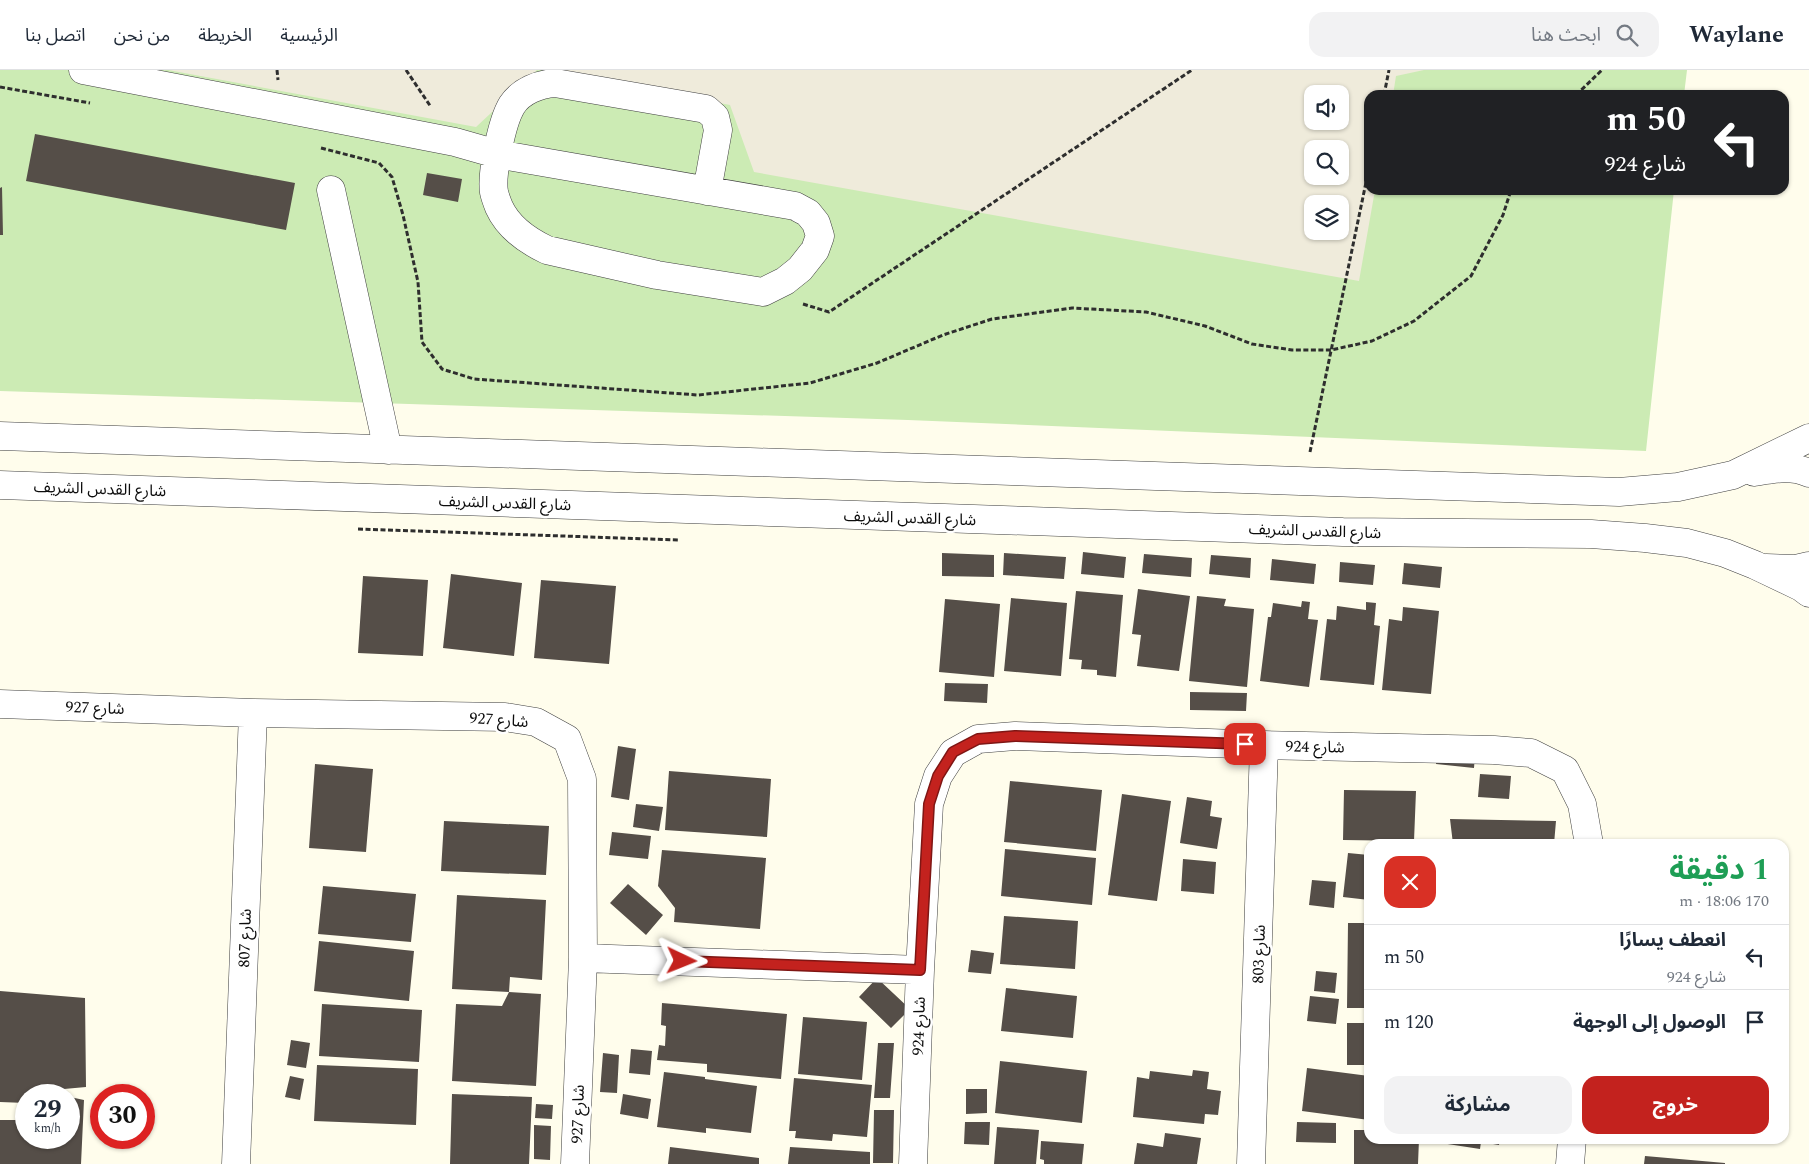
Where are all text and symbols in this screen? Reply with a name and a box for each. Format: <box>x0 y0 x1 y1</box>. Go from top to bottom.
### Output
search box <box>1309 12 1659 57</box>
text: Waylane <box>1689 17 1784 53</box>
text: ابحث هنا <box>1531 21 1601 50</box>
icon: search <box>1613 21 1641 49</box>
text: اتصل بنا <box>25 22 86 49</box>
text: من نحن <box>114 22 170 49</box>
text: الخريطة <box>198 22 252 49</box>
text: الرئيسية <box>280 22 338 49</box>
map controls <box>1304 85 1349 240</box>
button: sound <box>1304 85 1349 130</box>
text: 50 m <box>1606 93 1686 146</box>
icon: left <box>1704 110 1769 175</box>
button: search <box>1304 140 1349 185</box>
text: شارع 924 <box>1605 148 1686 181</box>
button: layers <box>1304 195 1349 240</box>
street label: شارع القدس الشريف <box>33 475 167 503</box>
street label: شارع القدس الشريف <box>438 489 572 517</box>
street label: شارع القدس الشريف <box>843 504 977 532</box>
street label: شارع القدس الشريف <box>1248 517 1382 545</box>
street label: شارع 927 <box>65 695 125 721</box>
street label: شارع 927 <box>469 706 529 734</box>
pin <box>1224 723 1266 765</box>
icon: arrive <box>1231 730 1259 758</box>
street label: شارع 924 <box>1285 734 1345 760</box>
text: 1 دقيقة <box>1669 847 1769 893</box>
button: close <box>1384 856 1436 908</box>
text: 170 m · 18:06 <box>1679 889 1769 913</box>
street label: شارع 807 <box>232 908 258 968</box>
street label: شارع 803 <box>1246 924 1272 984</box>
text: انعطف يسارًا <box>1619 926 1726 955</box>
position arrow <box>655 934 707 986</box>
text: 50 m <box>1384 943 1424 972</box>
icon: left <box>1741 943 1769 971</box>
text: شارع 924 <box>1667 965 1726 989</box>
street label: شارع 924 <box>906 996 932 1056</box>
text: 120 m <box>1384 1008 1434 1037</box>
text: الوصول إلى الوجهة <box>1573 1008 1726 1037</box>
icon: arrive <box>1741 1008 1769 1036</box>
button: مشاركة <box>1384 1076 1572 1134</box>
button: خروج <box>1582 1076 1769 1134</box>
speed limit sign: 30 <box>90 1084 155 1149</box>
street label: شارع 927 <box>565 1084 591 1144</box>
text: 29 <box>33 1091 62 1129</box>
text: km/h <box>34 1119 61 1138</box>

